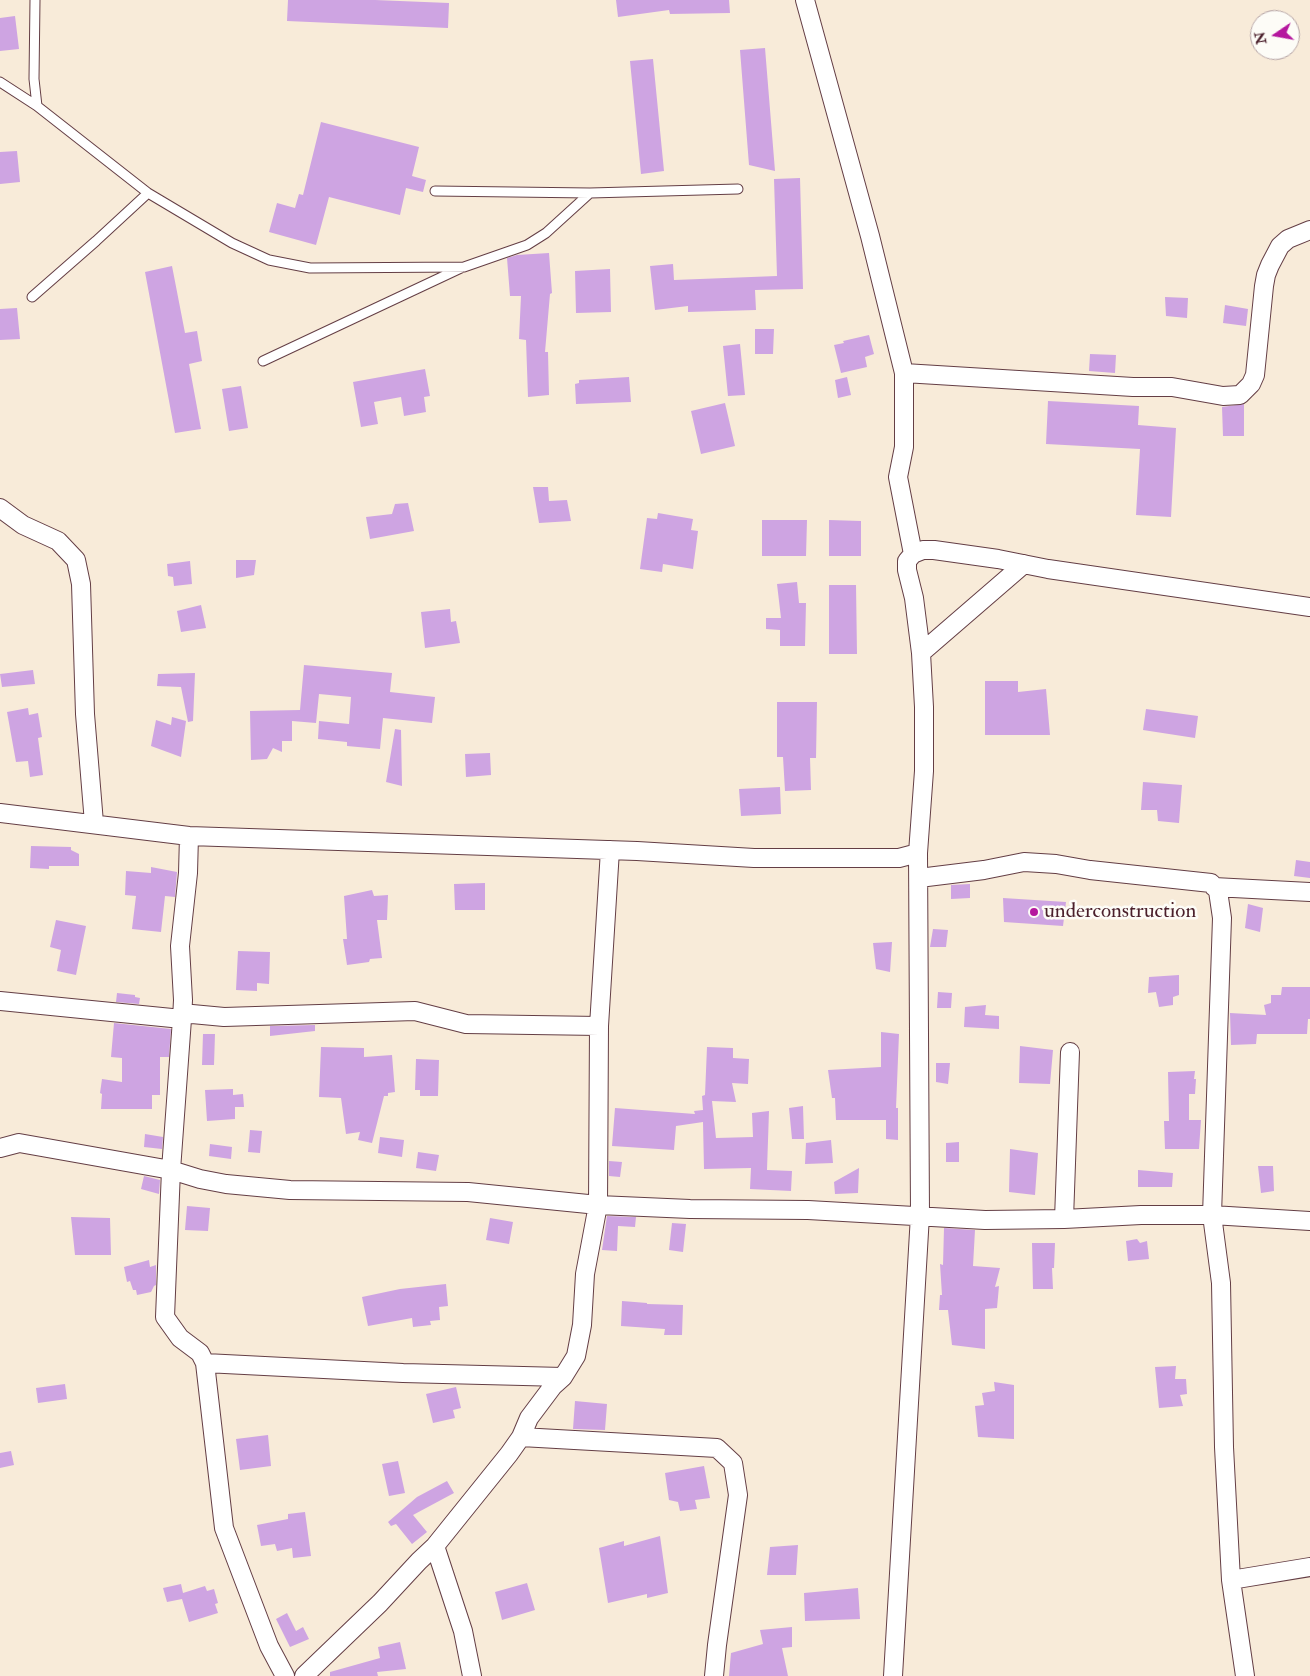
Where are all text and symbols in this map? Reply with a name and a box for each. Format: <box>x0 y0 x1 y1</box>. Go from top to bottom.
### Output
north arrow <box>1250 10 1300 60</box>
text: N <box>1251 30 1270 46</box>
place label: underconstruction <box>1044 899 1196 925</box>
marker: underconstruction <box>1028 906 1040 918</box>

